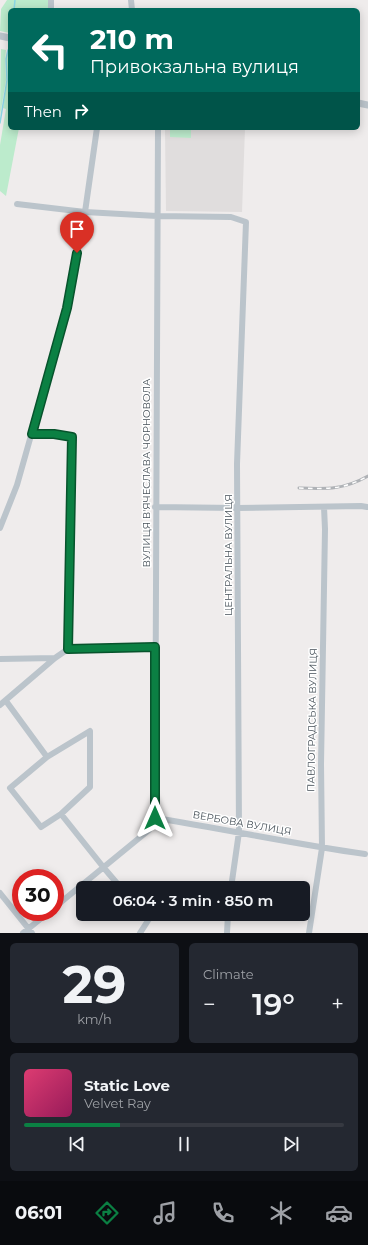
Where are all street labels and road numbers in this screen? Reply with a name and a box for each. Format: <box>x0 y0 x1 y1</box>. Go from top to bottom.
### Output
street label: ВУЛИЦЯ В'ЯЧЕСЛАВА ЧОРНОВОЛА <box>140 378 153 568</box>
street label: ЦЕНТРАЛЬНА ВУЛИЦЯ <box>222 494 235 616</box>
street label: ПАВЛОГРАДСЬКА ВУЛИЦЯ <box>304 648 320 792</box>
street label: ВЕРБОВА ВУЛИЦЯ <box>192 808 292 838</box>

